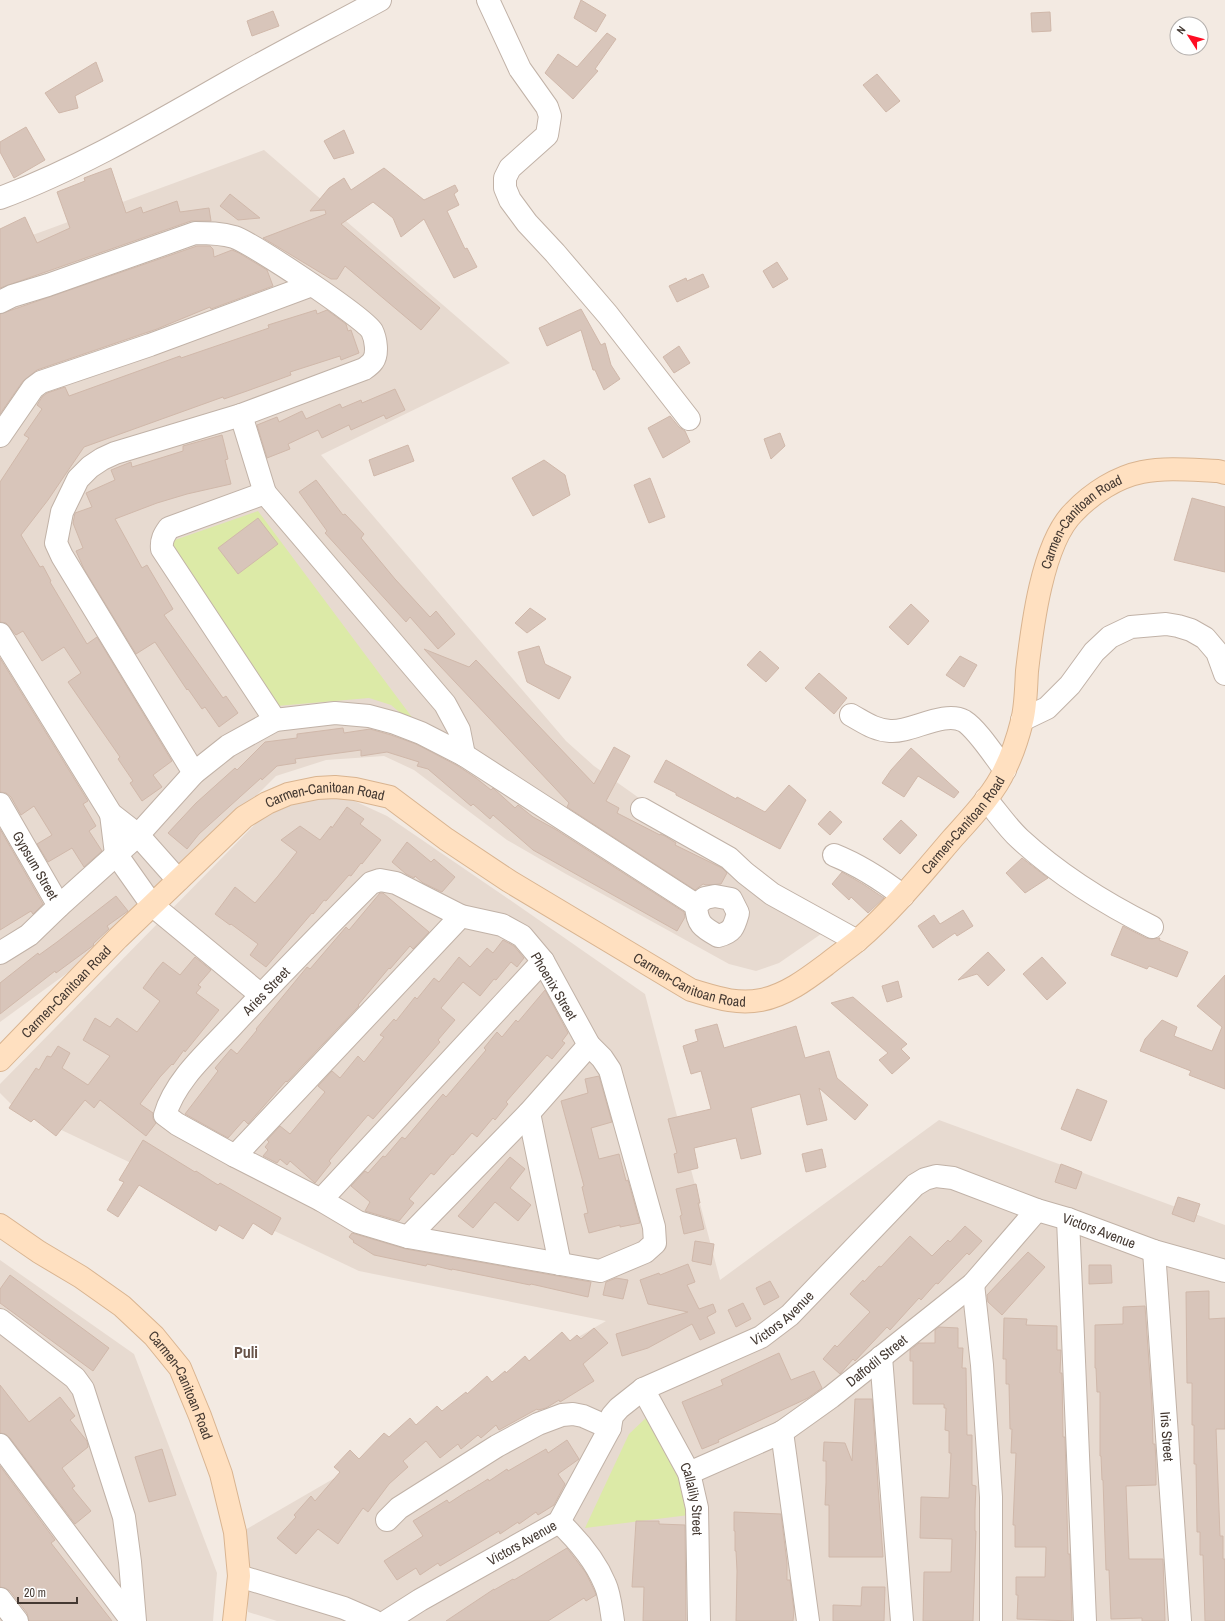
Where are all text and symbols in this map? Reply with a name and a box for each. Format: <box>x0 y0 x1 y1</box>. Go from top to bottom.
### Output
north arrow <box>1169 16 1209 56</box>
text: N <box>1173 23 1188 37</box>
street label: Carmen-Canitoan Road <box>1037 470 1125 571</box>
street label: Carmen-Canitoan Road <box>917 773 1009 878</box>
street label: Carmen-Canitoan Road <box>262 778 386 812</box>
street label: Gypsum Street <box>9 828 63 903</box>
street label: Carmen-Canitoan Road <box>17 942 115 1042</box>
street label: Phoenix Street <box>527 949 581 1023</box>
street label: Carmen-Canitoan Road <box>630 949 746 1011</box>
street label: Aries Street <box>238 963 294 1020</box>
street label: Victors Avenue <box>1060 1209 1138 1252</box>
street label: Victors Avenue <box>748 1287 817 1349</box>
street label: Carmen-Canitoan Road <box>145 1326 217 1442</box>
street label: Daffodil Street <box>842 1331 911 1391</box>
district label: Puli <box>234 1341 258 1363</box>
street label: Iris Street <box>1156 1411 1178 1462</box>
street label: Callalily Street <box>676 1459 706 1536</box>
street label: Victors Avenue <box>484 1516 560 1569</box>
scale bar <box>18 1579 77 1605</box>
text: 20 m <box>24 1585 46 1601</box>

